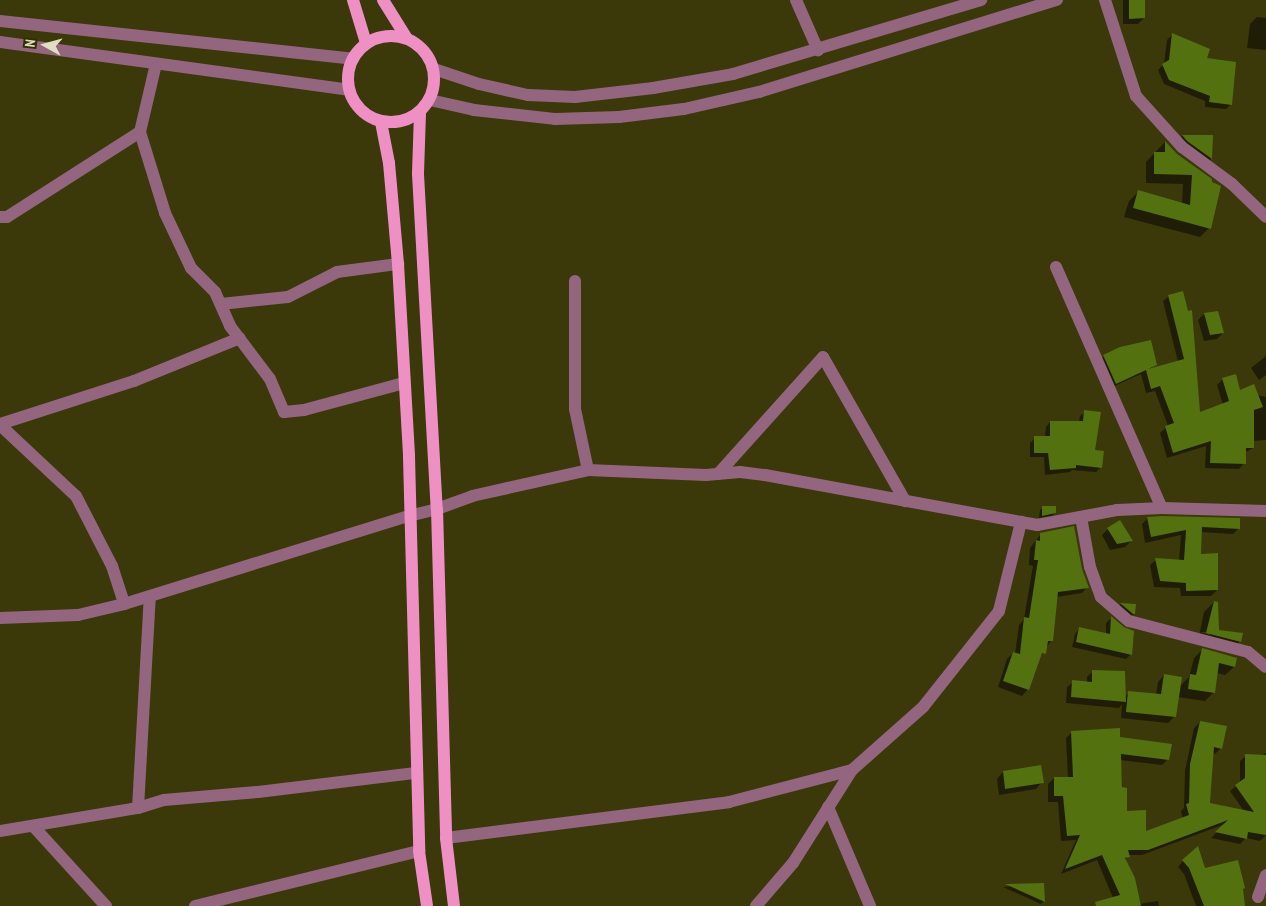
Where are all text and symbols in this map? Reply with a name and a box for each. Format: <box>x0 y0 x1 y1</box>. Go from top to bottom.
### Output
north arrow <box>20 20 70 70</box>
text: N <box>21 38 40 48</box>

